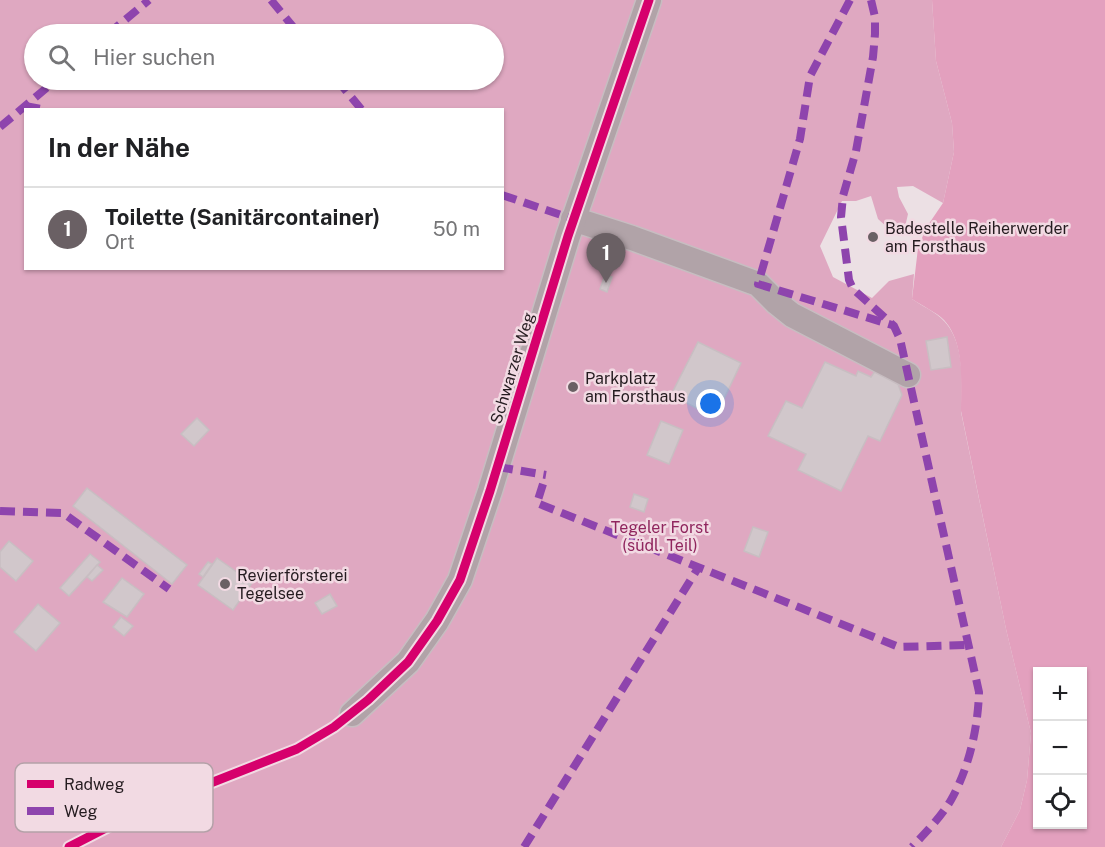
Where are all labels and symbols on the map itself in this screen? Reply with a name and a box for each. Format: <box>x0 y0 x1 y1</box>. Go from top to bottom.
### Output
place label: Badestelle Reiherwerder am Forsthaus <box>885 219 1069 256</box>
marker: Badestelle Reiherwerder am Forsthaus <box>866 230 880 244</box>
pin: 1 <box>586 234 626 283</box>
street label: Schwarzer Weg <box>486 310 538 426</box>
place label: Parkplatz am Forsthaus <box>585 369 686 406</box>
marker: Parkplatz am Forsthaus <box>566 380 580 394</box>
your location <box>696 389 725 418</box>
park label: Tegeler Forst (südl. Teil) <box>611 518 709 555</box>
place label: Revierförsterei Tegelsee <box>237 566 348 603</box>
marker: Revierförsterei Tegelsee <box>218 577 232 591</box>
legend <box>15 763 213 832</box>
text: Radweg <box>64 775 124 794</box>
text: Weg <box>64 802 98 821</box>

